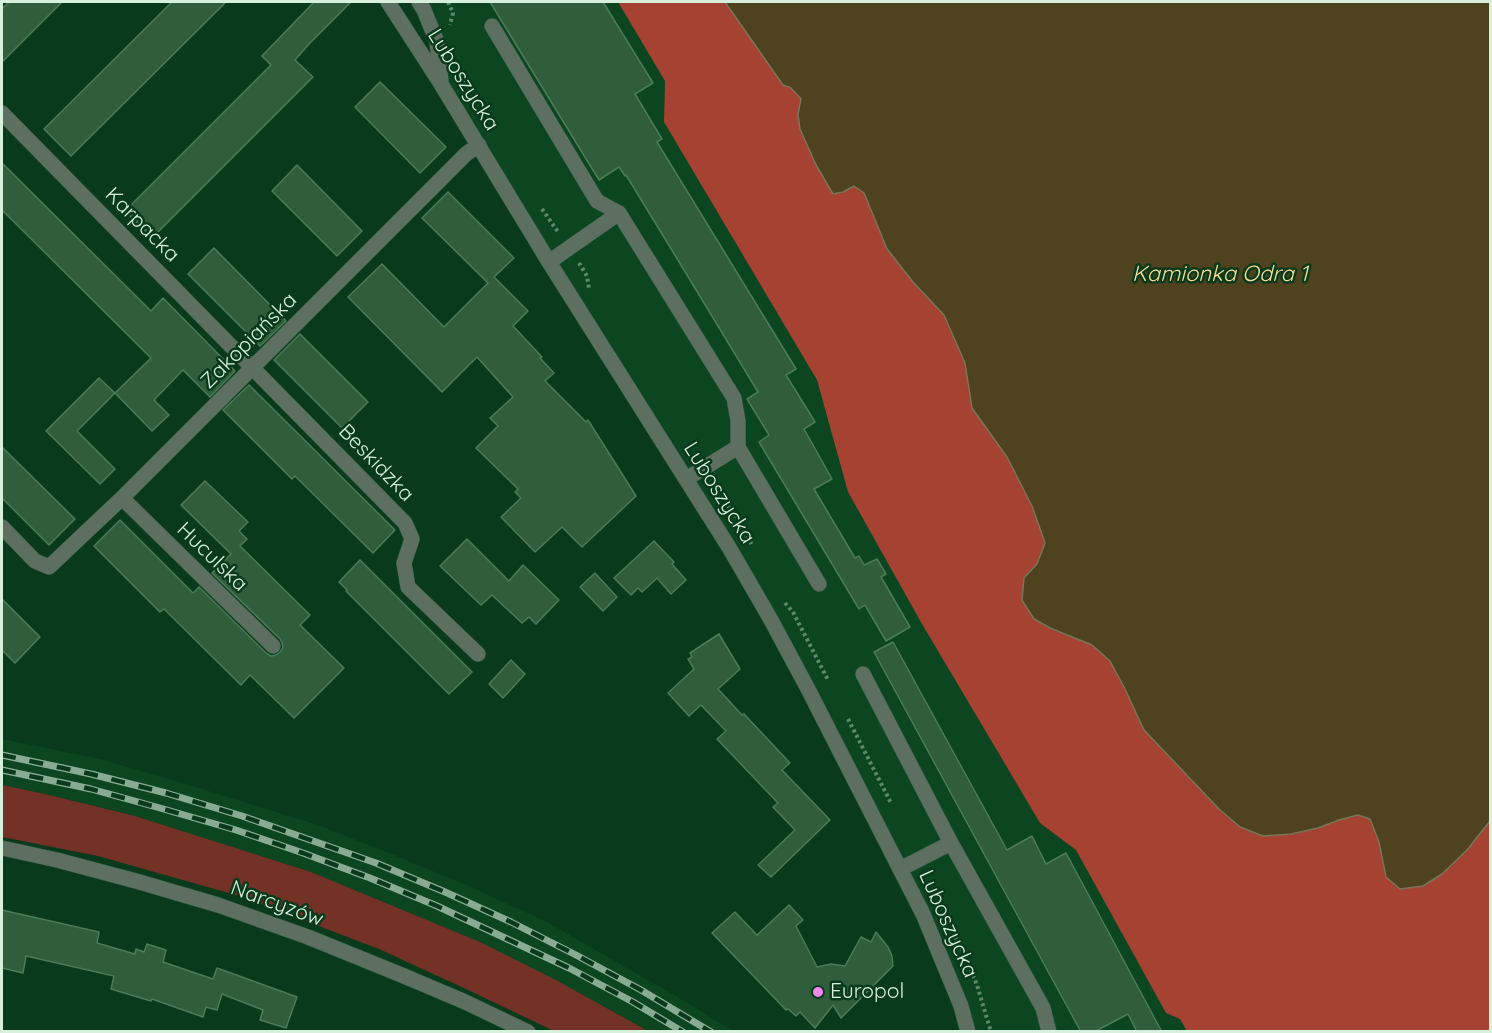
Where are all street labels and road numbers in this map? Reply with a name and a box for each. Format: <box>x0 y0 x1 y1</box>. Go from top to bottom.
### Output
street label: Luboszycka <box>422 25 504 135</box>
street label: Karpacka <box>99 182 185 268</box>
street label: Zakopiańska <box>196 288 302 394</box>
street label: Beskidzka <box>333 419 419 507</box>
street label: Luboszycka <box>678 438 760 548</box>
street label: Huculska <box>171 517 253 597</box>
street label: Luboszycka <box>913 866 983 982</box>
street label: Narcyzów <box>227 876 327 932</box>

